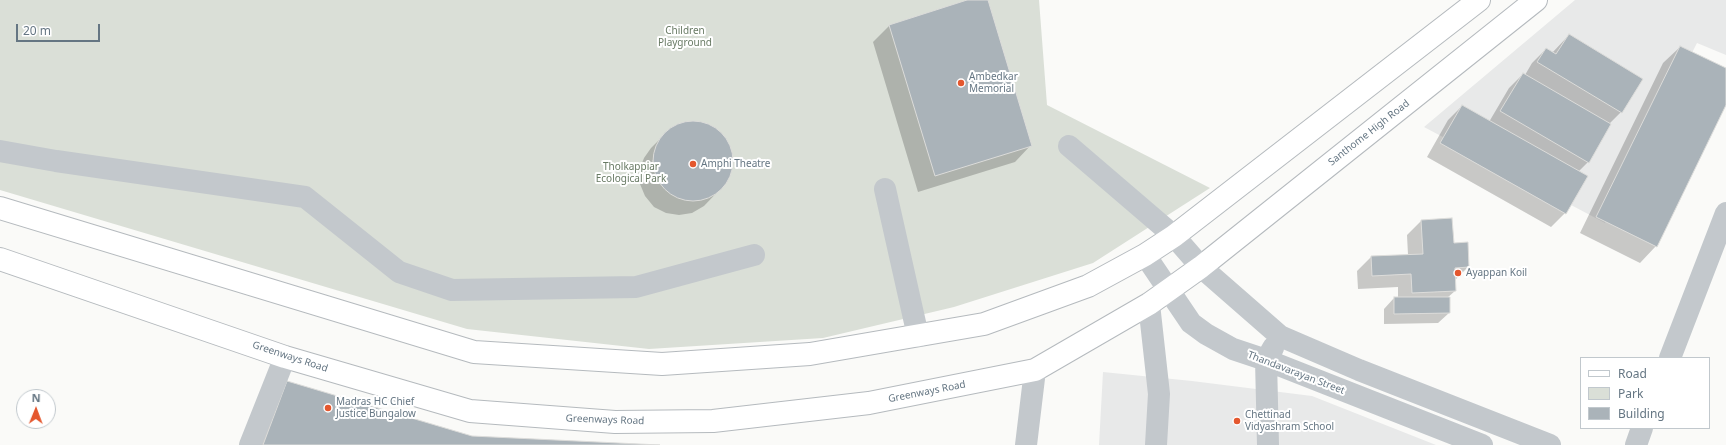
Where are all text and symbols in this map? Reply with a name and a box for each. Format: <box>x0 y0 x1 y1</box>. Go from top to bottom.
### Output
scale bar <box>18 16 102 42</box>
text: 20 m <box>23 22 51 39</box>
park label: Children Playground <box>658 25 712 48</box>
place label: Ambedkar Memorial <box>969 71 1018 94</box>
marker: Ambedkar Memorial <box>956 78 966 88</box>
street label: Santhome High Road <box>1326 98 1412 168</box>
place label: Amphi Theatre <box>701 158 770 170</box>
marker: Amphi Theatre <box>688 159 698 169</box>
park label: Tholkappiar Ecological Park <box>596 161 666 184</box>
place label: Ayappan Koil <box>1466 267 1527 279</box>
marker: Ayappan Koil <box>1453 268 1463 278</box>
street label: Greenways Road <box>251 339 329 375</box>
street label: Thandavarayan Street <box>1246 349 1346 397</box>
legend <box>1580 357 1710 429</box>
text: Road <box>1618 365 1647 382</box>
street label: Greenways Road <box>887 379 967 405</box>
text: Park <box>1618 385 1643 402</box>
north arrow <box>16 389 56 429</box>
text: N <box>32 390 41 405</box>
place label: Madras HC Chief Justice Bungalow <box>336 396 416 420</box>
marker: Madras HC Chief Justice Bungalow <box>323 403 333 413</box>
text: Building <box>1618 405 1665 422</box>
place label: Chettinad Vidyashram School <box>1245 409 1334 432</box>
street label: Greenways Road <box>565 413 645 427</box>
marker: Chettinad Vidyashram School <box>1232 416 1242 426</box>

